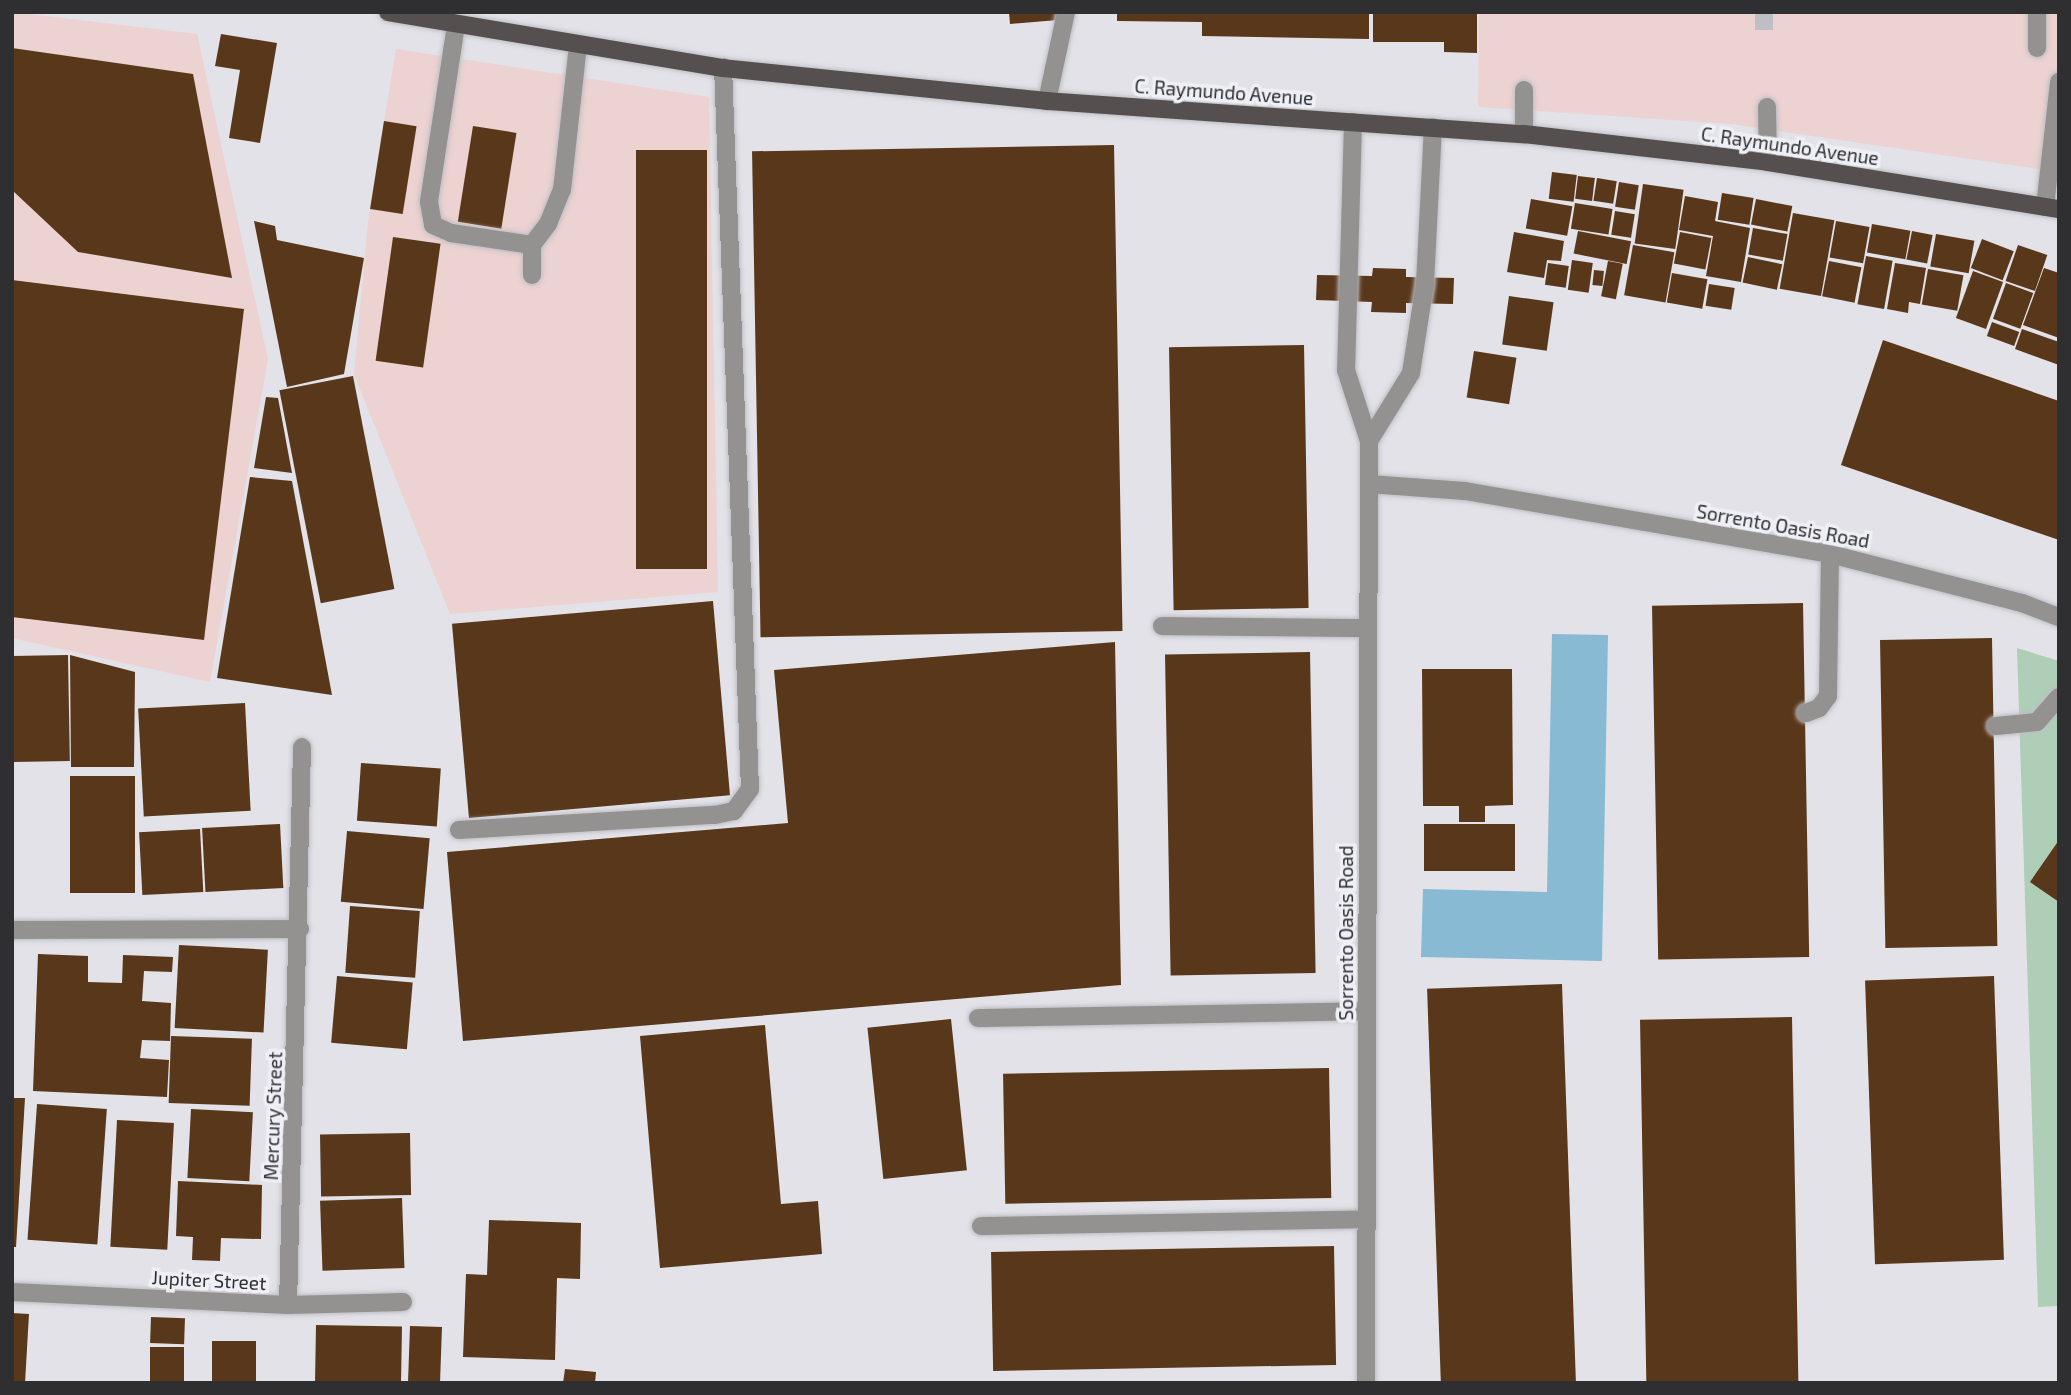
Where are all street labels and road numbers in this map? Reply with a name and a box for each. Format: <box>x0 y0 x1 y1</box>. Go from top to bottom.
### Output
street label: C. Raymundo Avenue <box>1134 74 1314 110</box>
street label: C. Raymundo Avenue <box>1699 122 1881 170</box>
street label: Sorrento Oasis Road <box>1695 500 1871 552</box>
street label: Sorrento Oasis Road <box>1335 845 1357 1021</box>
street label: Mercury Street <box>259 1051 287 1181</box>
street label: Jupiter Street <box>151 1266 267 1294</box>

